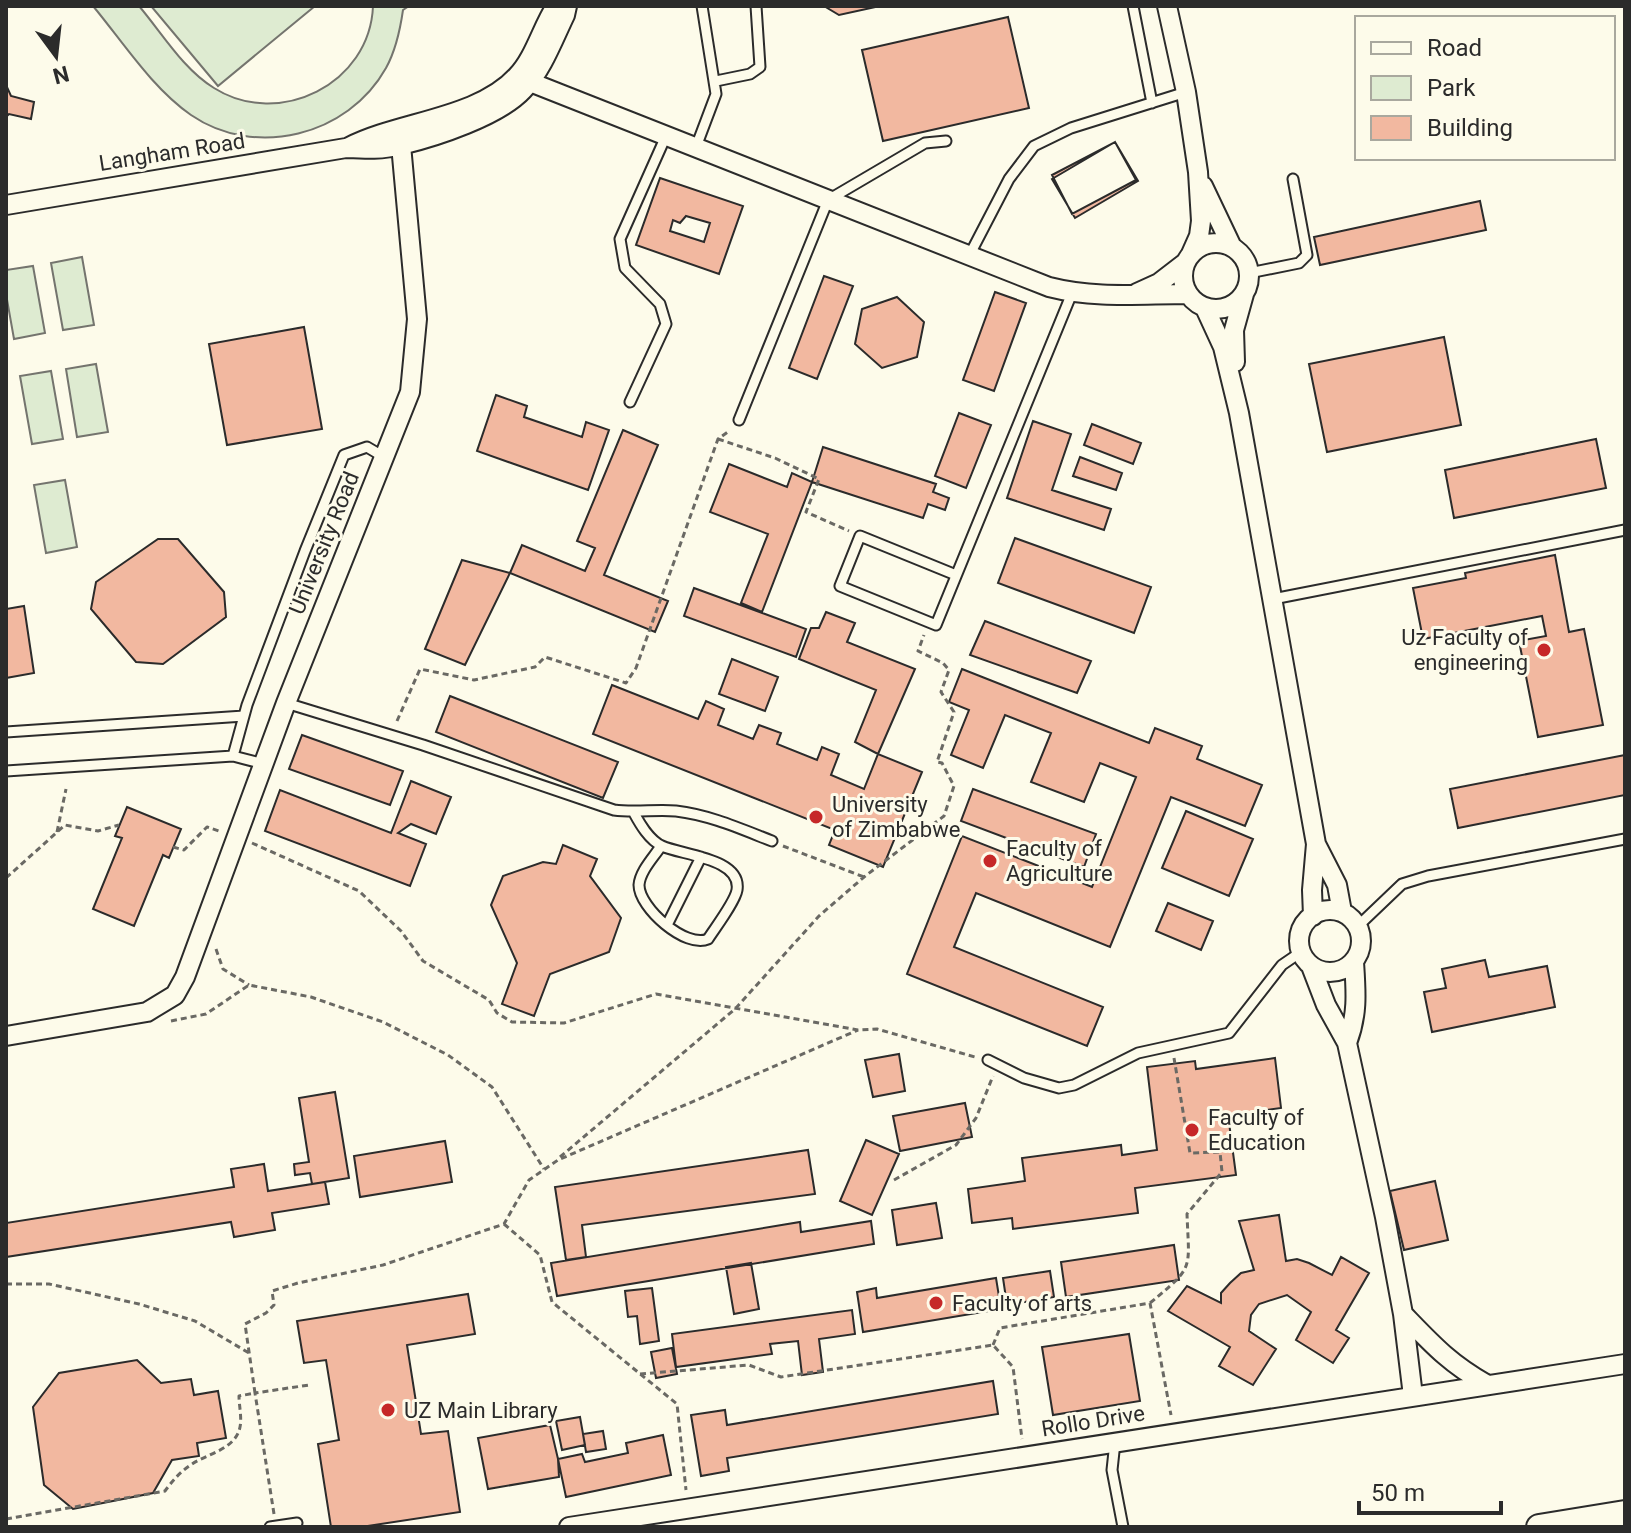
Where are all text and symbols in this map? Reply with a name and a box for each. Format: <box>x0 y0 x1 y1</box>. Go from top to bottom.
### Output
north arrow <box>16 16 96 96</box>
legend <box>1355 16 1615 160</box>
text: Road <box>1427 34 1482 62</box>
text: N <box>50 61 72 89</box>
text: Park <box>1427 74 1476 102</box>
text: Building <box>1427 114 1513 142</box>
street label: Langham Road <box>97 128 247 176</box>
street label: University Road <box>284 468 364 618</box>
place label: Uz Faculty of engineering <box>1401 625 1528 675</box>
marker: Uz Faculty of engineering <box>1535 641 1553 659</box>
place label: University of Zimbabwe <box>832 792 960 842</box>
marker: University of Zimbabwe <box>807 808 825 826</box>
place label: Faculty of Agriculture <box>1006 836 1113 886</box>
marker: Faculty of Agriculture <box>981 852 999 870</box>
place label: Faculty of Education <box>1208 1105 1306 1155</box>
marker: Faculty of Education <box>1183 1121 1201 1139</box>
place label: Faculty of arts <box>952 1291 1092 1316</box>
marker: Faculty of arts <box>927 1294 945 1312</box>
place label: UZ Main Library <box>404 1398 558 1423</box>
marker: UZ Main Library <box>379 1401 397 1419</box>
street label: Rollo Drive <box>1040 1401 1146 1441</box>
scale bar <box>1359 1465 1501 1515</box>
text: 50 m <box>1371 1479 1425 1507</box>

